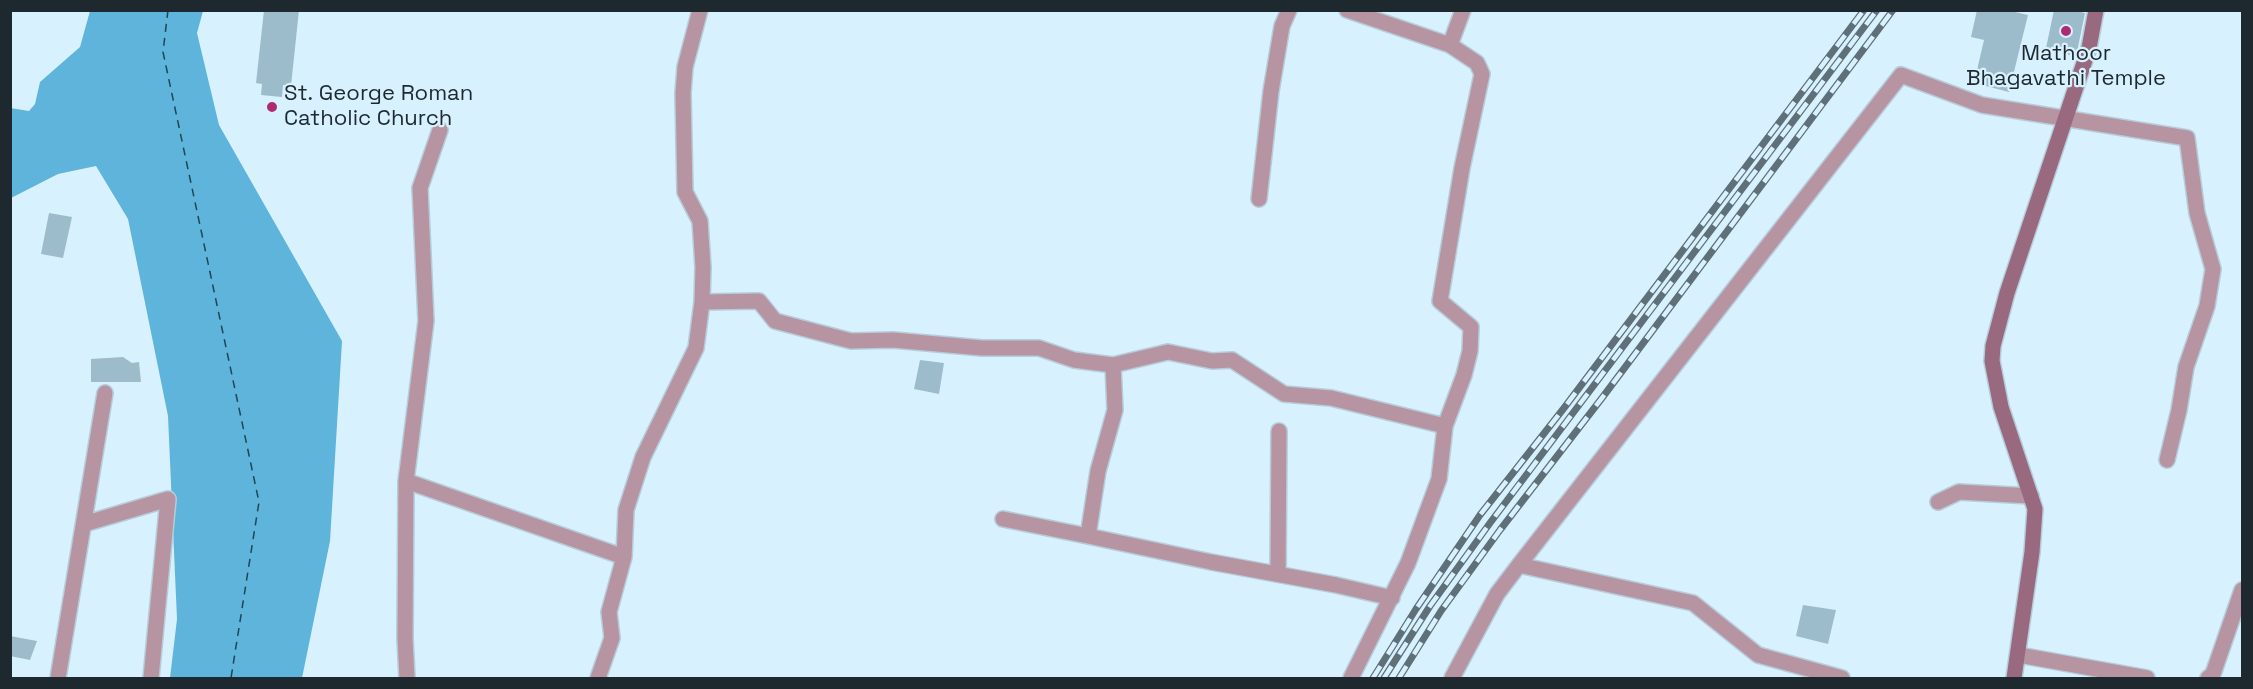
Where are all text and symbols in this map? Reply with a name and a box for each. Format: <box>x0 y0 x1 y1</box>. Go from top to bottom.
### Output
marker: Mathoor Bhagavathi Temple <box>2059 24 2073 38</box>
place label: Mathoor Bhagavathi Temple <box>1966 41 2166 92</box>
place label: St. George Roman Catholic Church <box>284 81 473 132</box>
marker: St. George Roman Catholic Church <box>265 100 279 114</box>

